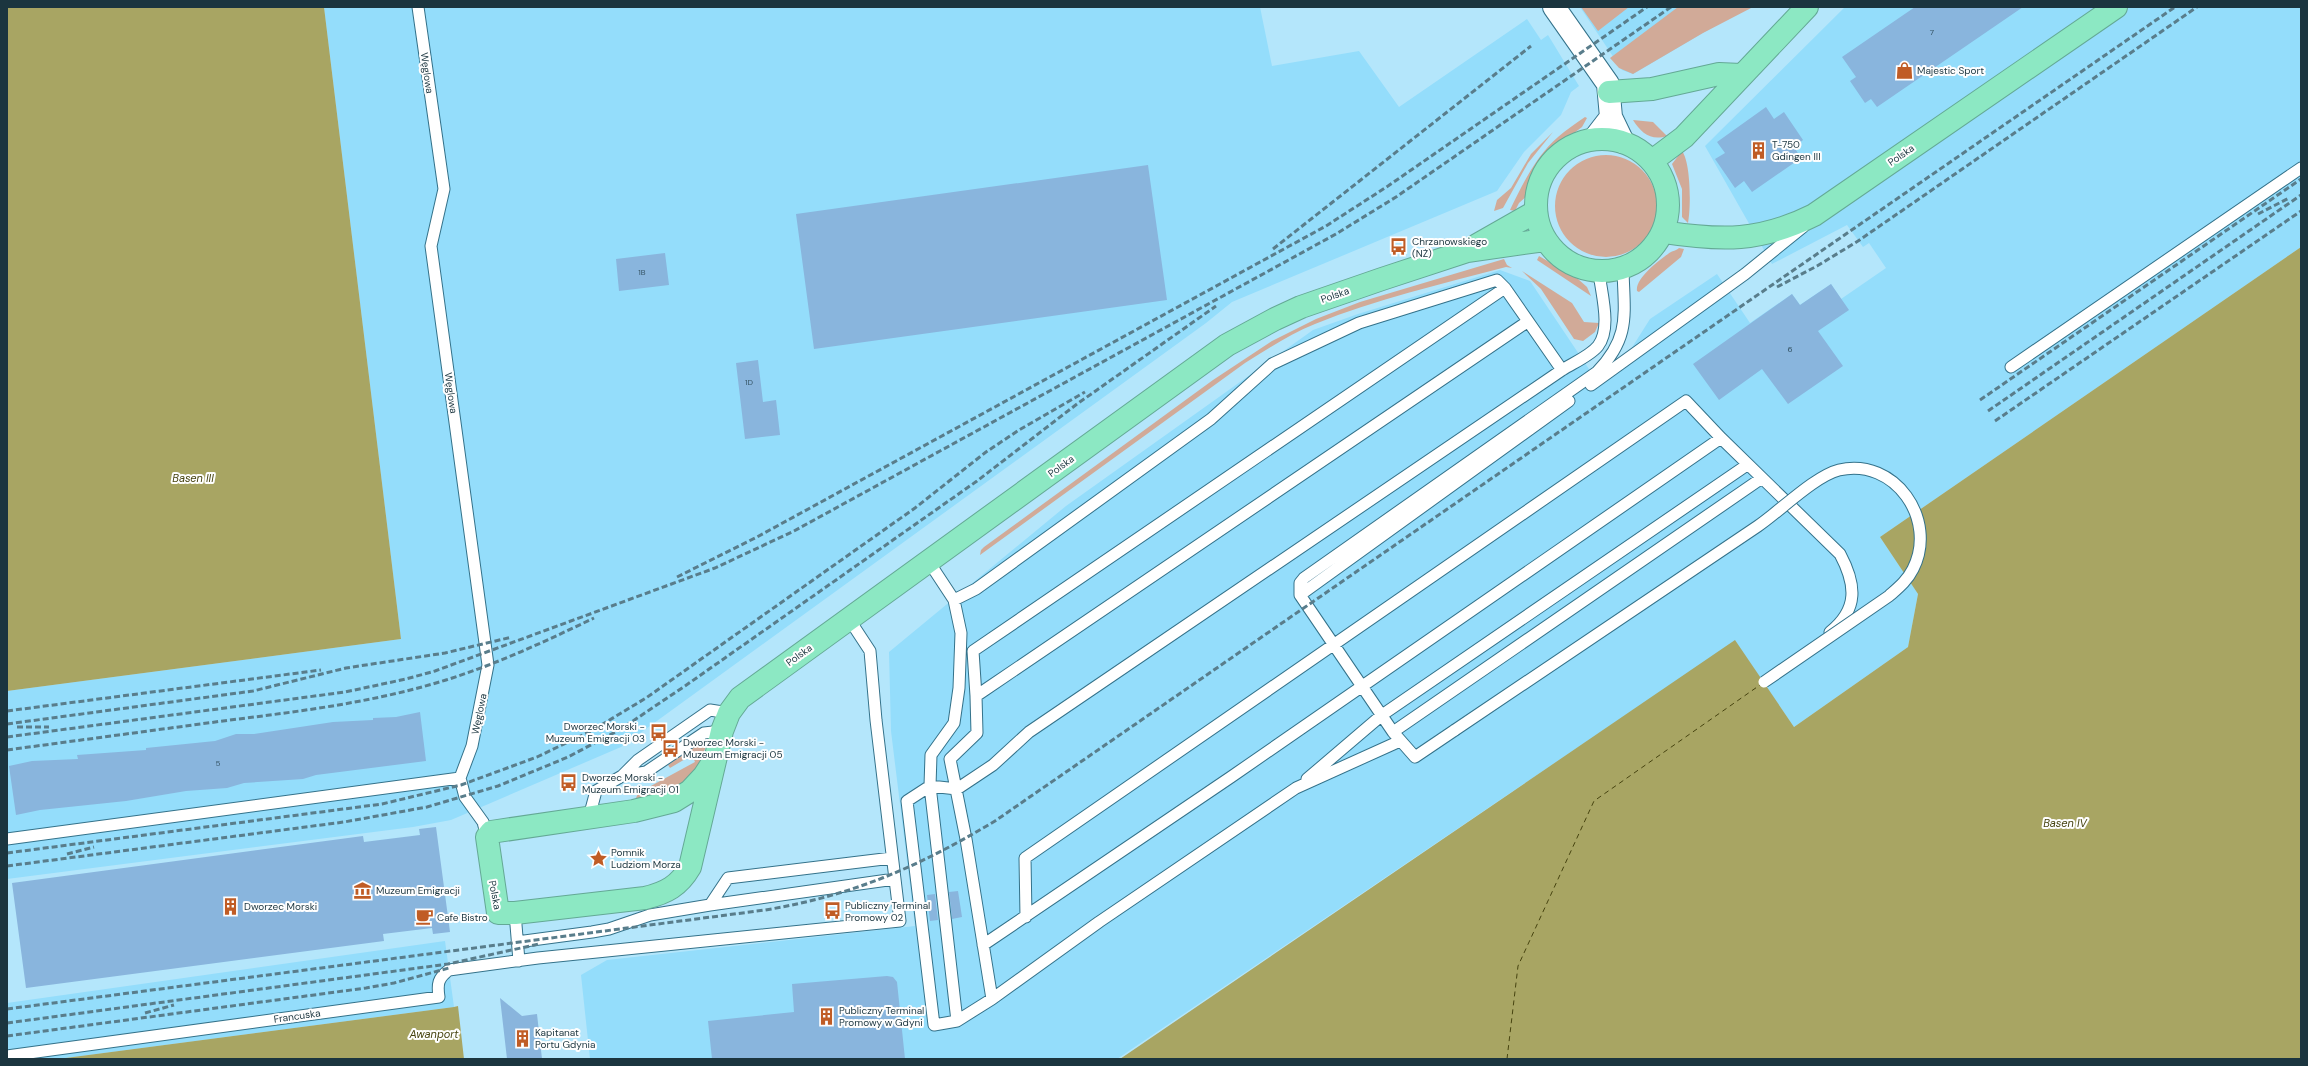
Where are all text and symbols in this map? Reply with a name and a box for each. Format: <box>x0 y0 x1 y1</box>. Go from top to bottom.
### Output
house number: 7 <box>1930 27 1934 37</box>
street label: Węglowa <box>418 52 436 94</box>
shop icon: Majestic Sport <box>1894 60 1914 80</box>
place label: Majestic Sport <box>1917 64 1984 77</box>
place label: T-750 Gdingen III <box>1772 138 1820 163</box>
building icon: T-750 Gdingen III <box>1749 140 1769 160</box>
street label: Polska <box>1885 141 1917 169</box>
place label: Chrzanowskiego (NŻ) <box>1412 235 1487 260</box>
bus stop icon: Chrzanowskiego (NŻ) <box>1389 237 1409 257</box>
house number: 1B <box>638 267 646 277</box>
street label: Polska <box>1319 284 1351 306</box>
house number: 6 <box>1787 344 1793 354</box>
street label: Węglowa <box>442 372 460 414</box>
house number: 1D <box>745 377 753 387</box>
street label: Polska <box>1045 452 1077 480</box>
water label: Basen III <box>172 471 214 485</box>
street label: Polska <box>783 641 815 669</box>
street label: Węglowa <box>468 692 490 736</box>
place label: Dworzec Morski - Muzeum Emigracji 03 <box>546 720 645 745</box>
bus stop icon: Dworzec Morski - Muzeum Emigracji 03 <box>648 722 668 742</box>
place label: Dworzec Morski - Muzeum Emigracji 05 <box>683 736 783 761</box>
bus stop icon: Dworzec Morski - Muzeum Emigracji 05 <box>660 738 680 758</box>
house number: 5 <box>216 758 221 768</box>
place label: Dworzec Morski - Muzeum Emigracji 01 <box>582 771 679 796</box>
bus stop icon: Dworzec Morski - Muzeum Emigracji 01 <box>559 773 579 793</box>
water label: Basen IV <box>2043 816 2087 830</box>
place label: Pomnik Ludziom Morza <box>611 846 681 871</box>
place icon: Pomnik Ludziom Morza <box>588 848 608 868</box>
street label: Polska <box>486 879 504 911</box>
museum icon: Muzeum Emigracji <box>353 880 373 900</box>
place label: Muzeum Emigracji <box>376 884 460 897</box>
building icon: Dworzec Morski <box>221 896 241 916</box>
place label: Publiczny Terminal Promowy 02 <box>845 899 930 924</box>
place label: Dworzec Morski <box>244 900 317 913</box>
bus stop icon: Publiczny Terminal Promowy 02 <box>822 901 842 921</box>
cafe icon: Cafe Bistro <box>414 907 434 927</box>
place label: Cafe Bistro <box>437 911 488 924</box>
place label: Publiczny Terminal Promowy w Gdyni <box>839 1004 924 1029</box>
street label: Francuska <box>273 1006 321 1026</box>
building icon: Publiczny Terminal Promowy w Gdyni <box>816 1006 836 1026</box>
place label: Kapitanat Portu Gdynia <box>535 1026 595 1051</box>
water label: Awanport <box>408 1027 459 1041</box>
building icon: Kapitanat Portu Gdynia <box>512 1028 532 1048</box>

